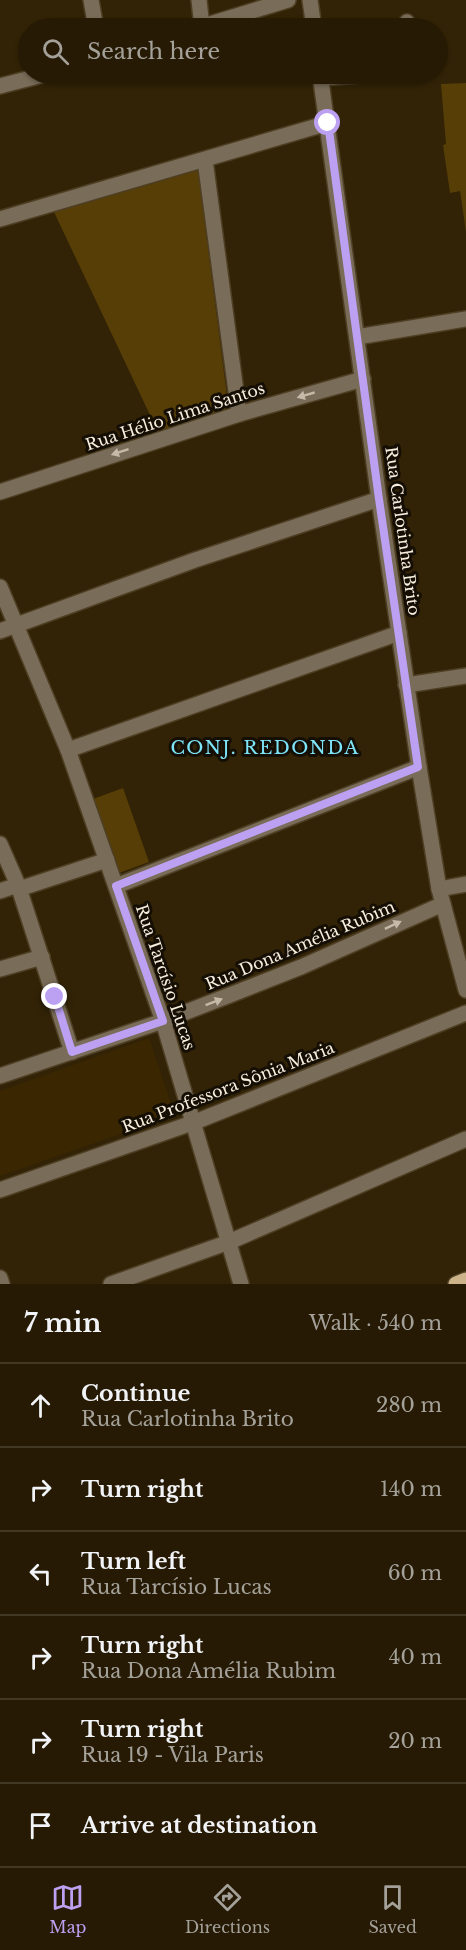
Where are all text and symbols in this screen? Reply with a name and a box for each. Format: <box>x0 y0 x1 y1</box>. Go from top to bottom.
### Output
search box <box>18 18 448 84</box>
icon: search <box>39 35 72 68</box>
text: Search here <box>87 38 220 65</box>
route start <box>314 109 340 135</box>
street label: Rua Hélio Lima Santos <box>83 378 267 454</box>
one-way arrow <box>297 391 315 400</box>
street label: Rua Carlotinha Brito <box>381 445 425 617</box>
one-way arrow <box>111 448 129 458</box>
district label: CONJ. REDONDA <box>170 737 360 759</box>
street label: Rua Dona Amélia Rubim <box>202 896 398 994</box>
street label: Rua Tarcísio Lucas <box>132 902 200 1052</box>
one-way arrow <box>384 920 401 929</box>
route end <box>41 983 67 1009</box>
one-way arrow <box>205 997 223 1006</box>
street label: Rua Professora Sônia Maria <box>119 1037 337 1137</box>
text: 7 min <box>24 1307 101 1339</box>
text: Walk · 540 m <box>309 1311 442 1335</box>
text: Continue <box>81 1380 190 1407</box>
icon: ahead <box>24 1389 57 1422</box>
text: 280 m <box>376 1393 442 1417</box>
text: Rua Carlotinha Brito <box>81 1407 294 1431</box>
icon: right <box>24 1473 57 1506</box>
text: Turn right <box>81 1476 203 1503</box>
text: 140 m <box>380 1477 442 1501</box>
text: Turn left <box>81 1548 186 1575</box>
icon: left <box>24 1557 57 1590</box>
text: 60 m <box>388 1561 442 1585</box>
text: Rua Tarcísio Lucas <box>81 1575 272 1599</box>
text: Turn right <box>81 1632 203 1659</box>
icon: right <box>24 1641 57 1674</box>
text: 40 m <box>389 1645 442 1669</box>
text: Rua Dona Amélia Rubim <box>81 1659 336 1683</box>
text: Turn right <box>81 1716 203 1743</box>
icon: right <box>24 1725 57 1758</box>
text: 20 m <box>388 1729 442 1753</box>
text: Rua 19 - Vila Paris <box>81 1743 264 1767</box>
icon: arrive <box>24 1809 57 1842</box>
text: Arrive at destination <box>81 1812 318 1839</box>
tab: Map <box>49 1881 86 1937</box>
tab: Directions <box>185 1881 270 1937</box>
tab: Saved <box>368 1881 417 1937</box>

